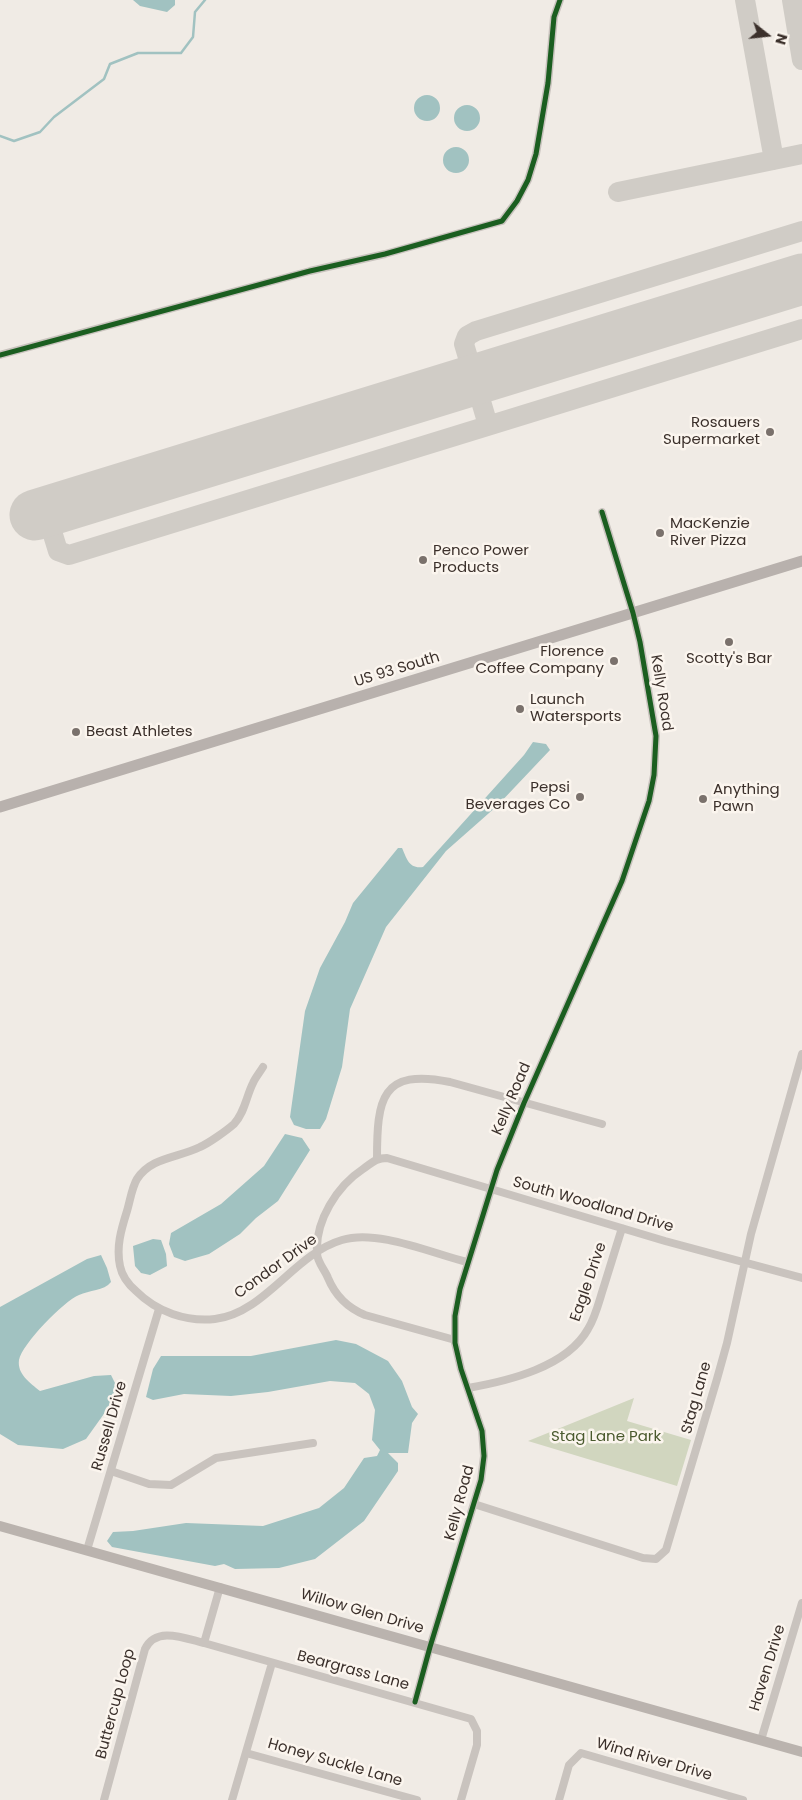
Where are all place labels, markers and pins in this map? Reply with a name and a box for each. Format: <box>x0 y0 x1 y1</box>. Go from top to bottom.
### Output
place label: Rosauers Supermarket <box>663 414 760 449</box>
marker: Rosauers Supermarket <box>764 426 776 438</box>
place label: MacKenzie River Pizza <box>670 515 750 550</box>
marker: MacKenzie River Pizza <box>654 527 666 539</box>
place label: Penco Power Products <box>433 542 529 577</box>
marker: Penco Power Products <box>417 554 429 566</box>
marker: Scotty's Bar <box>723 636 735 648</box>
place label: Florence Coffee Company <box>475 643 604 678</box>
place label: Scotty's Bar <box>686 650 772 668</box>
marker: Florence Coffee Company <box>608 655 620 667</box>
place label: Launch Watersports <box>530 691 622 726</box>
marker: Launch Watersports <box>514 703 526 715</box>
place label: Beast Athletes <box>86 723 193 741</box>
marker: Beast Athletes <box>70 726 82 738</box>
place label: Pepsi Beverages Co <box>466 779 570 814</box>
place label: Anything Pawn <box>713 781 780 816</box>
marker: Pepsi Beverages Co <box>574 791 586 803</box>
marker: Anything Pawn <box>697 793 709 805</box>

